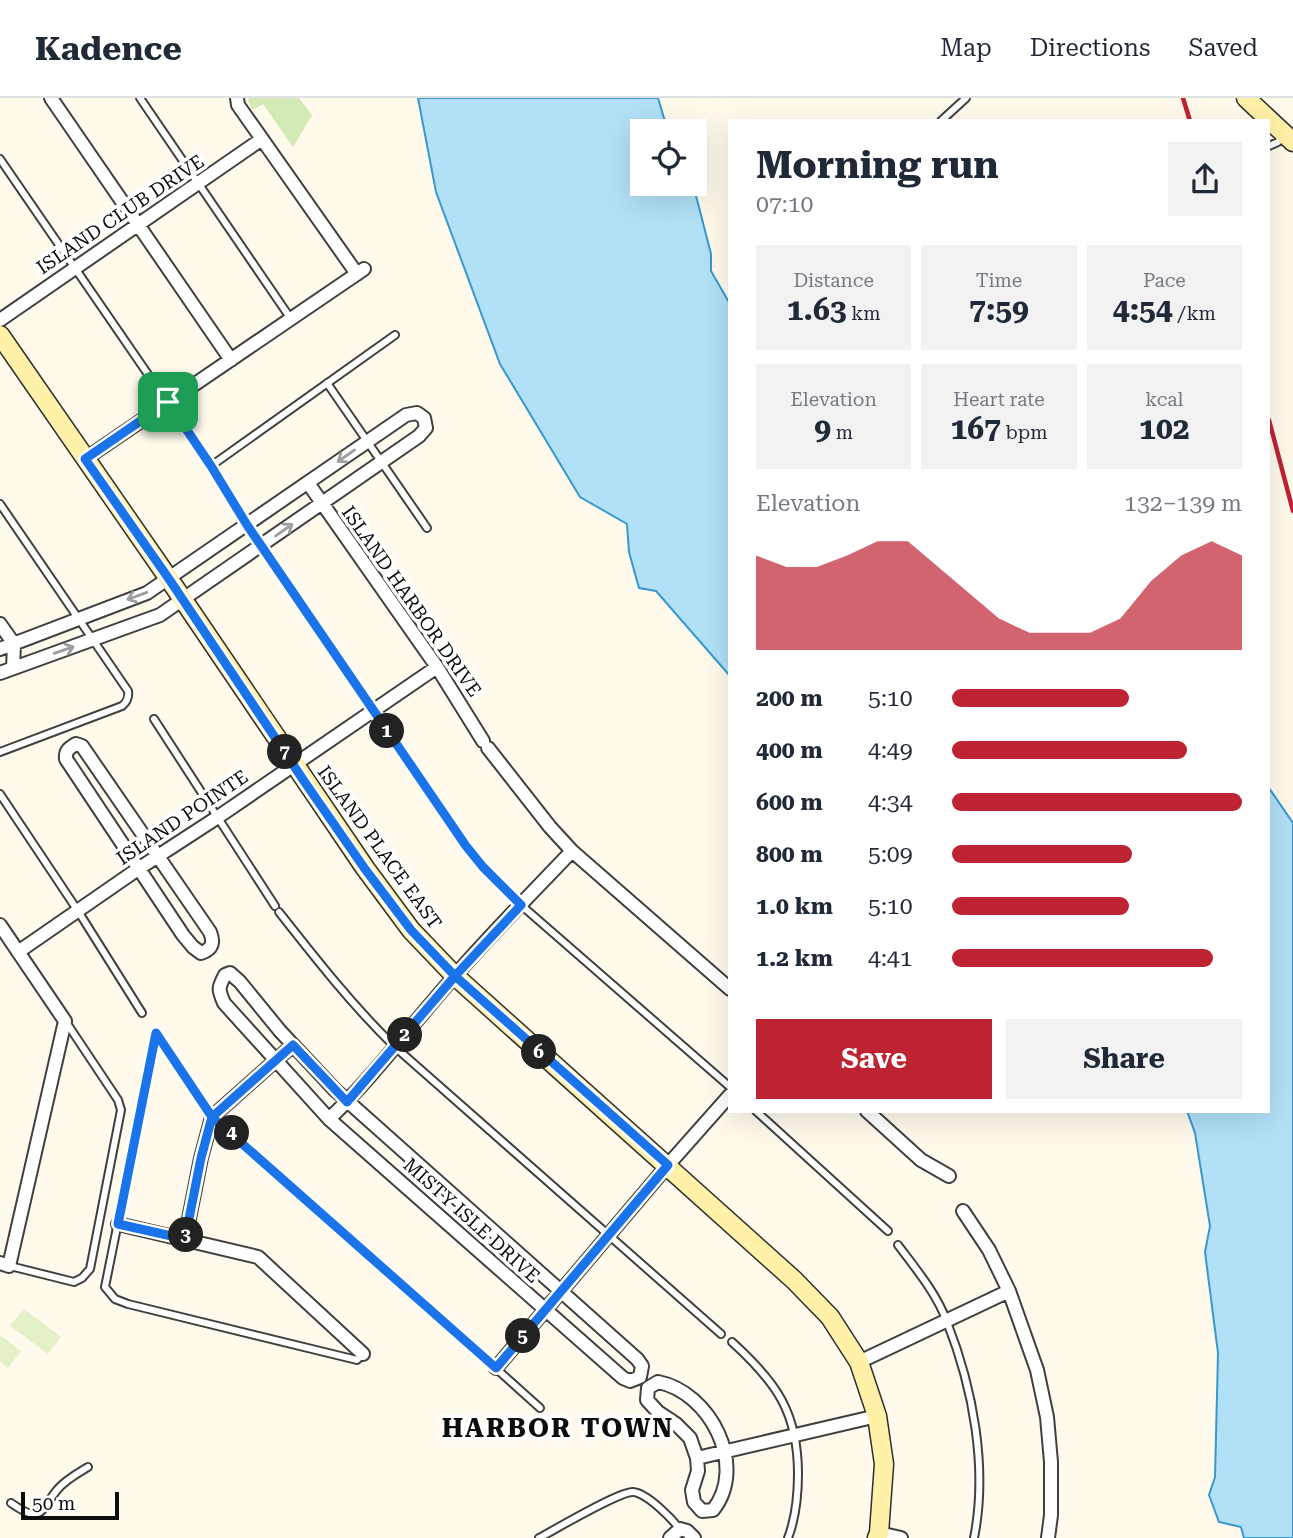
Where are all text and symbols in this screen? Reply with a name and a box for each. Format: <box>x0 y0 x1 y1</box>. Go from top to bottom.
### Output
text: Kadence <box>35 29 182 68</box>
text: Map <box>940 34 992 62</box>
text: Directions <box>1030 34 1150 62</box>
text: Saved <box>1188 34 1258 62</box>
map controls <box>630 119 707 196</box>
button: locate <box>630 119 707 196</box>
button: share <box>1168 142 1242 216</box>
text: Morning run <box>756 143 999 187</box>
street label: ISLAND CLUB DRIVE <box>32 150 208 279</box>
text: 07:10 <box>756 191 813 218</box>
text: Distance <box>793 269 874 292</box>
text: Time <box>976 269 1022 292</box>
text: Pace <box>1143 269 1186 292</box>
text: 1.63 <box>787 292 846 327</box>
text: 7:59 <box>969 292 1029 327</box>
text: 4:54 <box>1113 292 1173 327</box>
text: km <box>846 302 881 325</box>
text: /km <box>1173 302 1216 325</box>
pin <box>138 372 198 432</box>
icon: arrive <box>149 383 187 421</box>
text: Elevation <box>791 388 877 411</box>
text: Heart rate <box>953 388 1045 411</box>
text: kcal <box>1145 388 1183 411</box>
text: 9 <box>814 411 831 446</box>
text: 167 <box>950 411 1001 446</box>
text: 102 <box>1139 411 1190 446</box>
text: m <box>831 421 853 444</box>
text: bpm <box>1001 421 1048 444</box>
one-way arrow <box>337 449 356 463</box>
text: Elevation <box>756 490 860 517</box>
text: 132–139 m <box>1124 490 1242 517</box>
street label: ISLAND HARBOR DRIVE <box>337 502 486 701</box>
one-way arrow <box>274 523 293 537</box>
one-way arrow <box>126 591 148 604</box>
one-way arrow <box>53 643 75 655</box>
text: 200 m <box>756 685 823 712</box>
text: 5:10 <box>868 685 913 712</box>
pin: 1 <box>370 714 404 748</box>
text: 1 <box>381 719 392 742</box>
pin: 7 <box>268 734 302 770</box>
text: 400 m <box>756 737 823 764</box>
text: 4:49 <box>868 737 913 764</box>
text: 7 <box>279 740 290 763</box>
street label: ISLAND PLACE EAST <box>313 761 447 933</box>
street label: ISLAND POINTE <box>112 765 252 870</box>
text: 600 m <box>756 789 823 816</box>
text: 4:34 <box>868 789 913 816</box>
text: 800 m <box>756 841 823 868</box>
text: 5:09 <box>868 841 913 868</box>
text: 1.0 km <box>756 893 833 920</box>
text: 5:10 <box>868 893 913 920</box>
text: 1.2 km <box>756 945 833 972</box>
text: 4:41 <box>868 945 913 972</box>
pin: 2 <box>388 1018 422 1052</box>
button: Save <box>756 1019 992 1099</box>
button: Share <box>1006 1019 1242 1099</box>
text: 2 <box>399 1023 410 1046</box>
pin: 6 <box>522 1034 556 1070</box>
text: 6 <box>533 1040 544 1063</box>
pin: 4 <box>215 1116 250 1150</box>
text: 4 <box>226 1121 237 1144</box>
street label: MISTY ISLE DRIVE <box>399 1153 545 1288</box>
pin: 3 <box>168 1218 204 1252</box>
text: 3 <box>180 1223 191 1246</box>
pin: 5 <box>505 1318 540 1354</box>
text: 5 <box>517 1324 528 1347</box>
district label: HARBOR TOWN <box>442 1413 674 1443</box>
scale bar <box>21 1489 119 1521</box>
text: 50 m <box>32 1492 75 1515</box>

